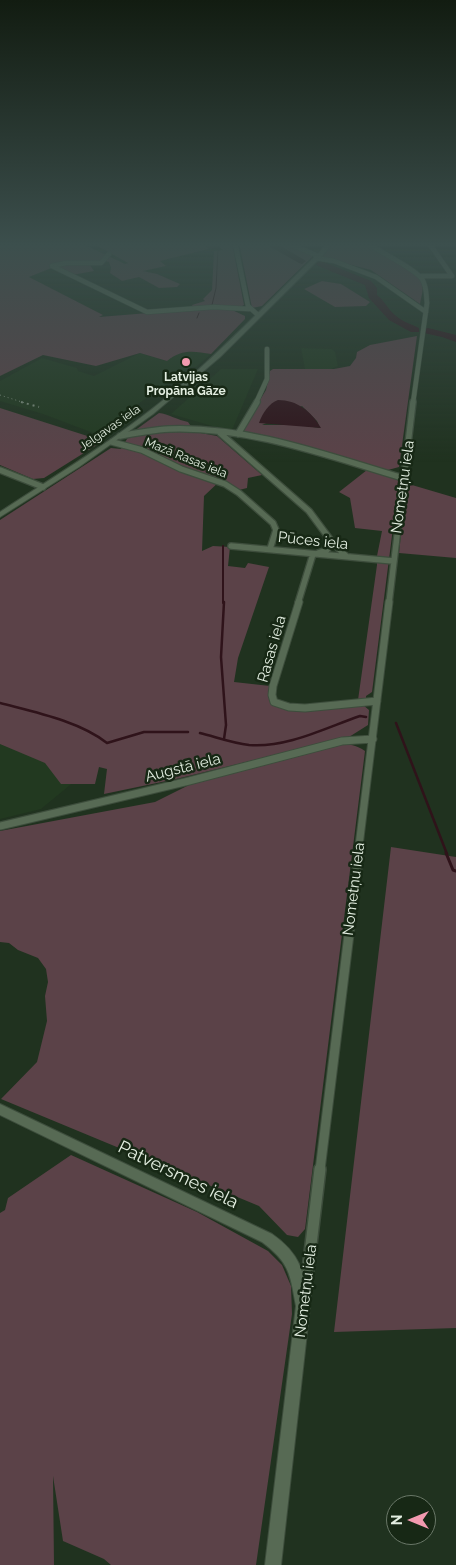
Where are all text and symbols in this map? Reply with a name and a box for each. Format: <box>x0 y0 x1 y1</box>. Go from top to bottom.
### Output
marker: Latvijas Propāna Gāze <box>180 356 192 368</box>
place label: Latvijas Propāna Gāze <box>146 370 226 398</box>
street label: Jelgavas iela <box>77 402 143 454</box>
street label: Mazā Rasas iela <box>143 435 229 481</box>
street label: Nometņu iela <box>388 439 418 535</box>
street label: Pūces iela <box>277 528 349 554</box>
street label: Rasas iela <box>254 614 290 684</box>
street label: Augstā iela <box>144 750 222 786</box>
street label: Nometņu iela <box>339 841 369 937</box>
street label: Patversmes iela <box>114 1137 242 1213</box>
street label: Nometņu iela <box>291 1243 321 1339</box>
north arrow <box>386 1495 436 1545</box>
text: N <box>389 1515 405 1525</box>

